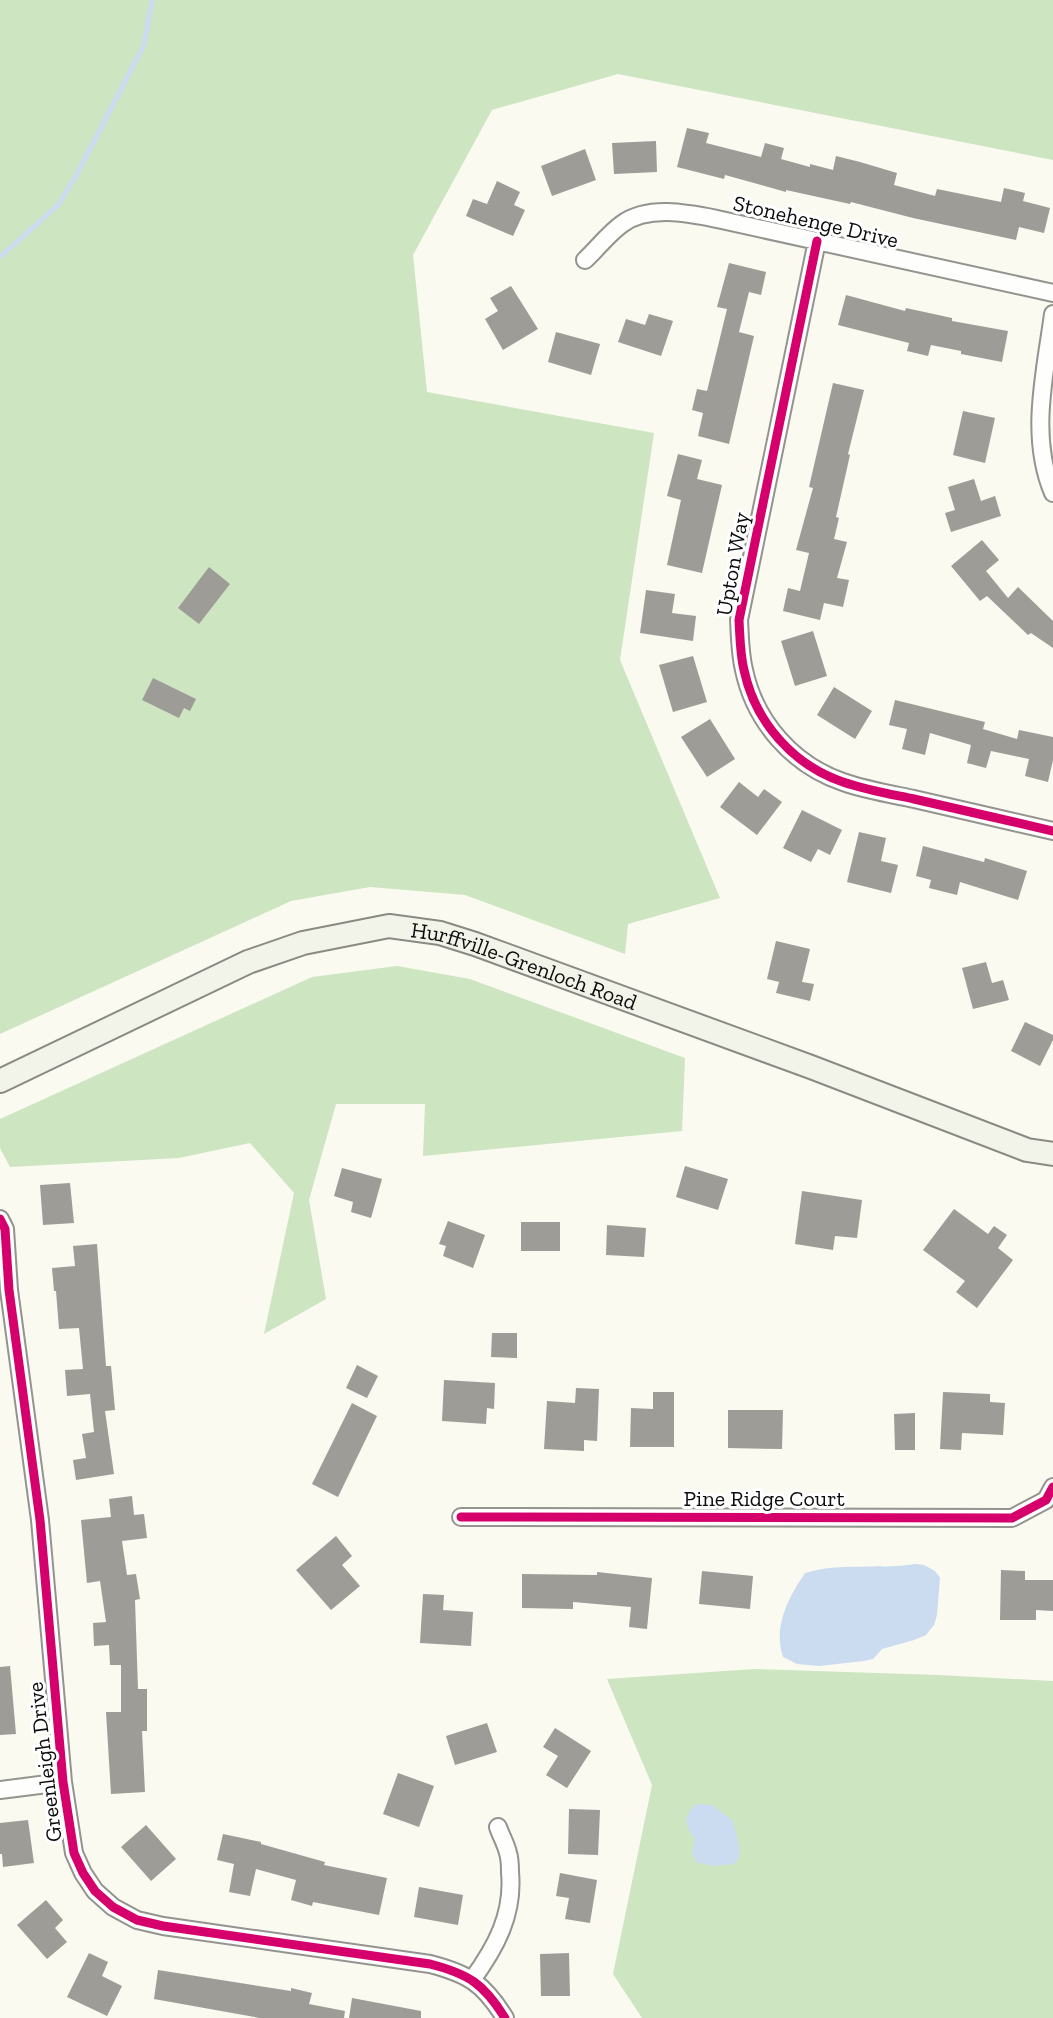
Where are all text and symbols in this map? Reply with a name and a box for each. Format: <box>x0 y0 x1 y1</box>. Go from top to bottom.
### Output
street label: Stonehenge Drive <box>731 189 901 254</box>
street label: Upton Way <box>710 509 755 618</box>
street label: Hurffville-Grenloch Road <box>409 916 641 1016</box>
street label: Pine Ridge Court <box>683 1485 845 1512</box>
street label: Greenleigh Drive <box>21 1680 68 1843</box>

